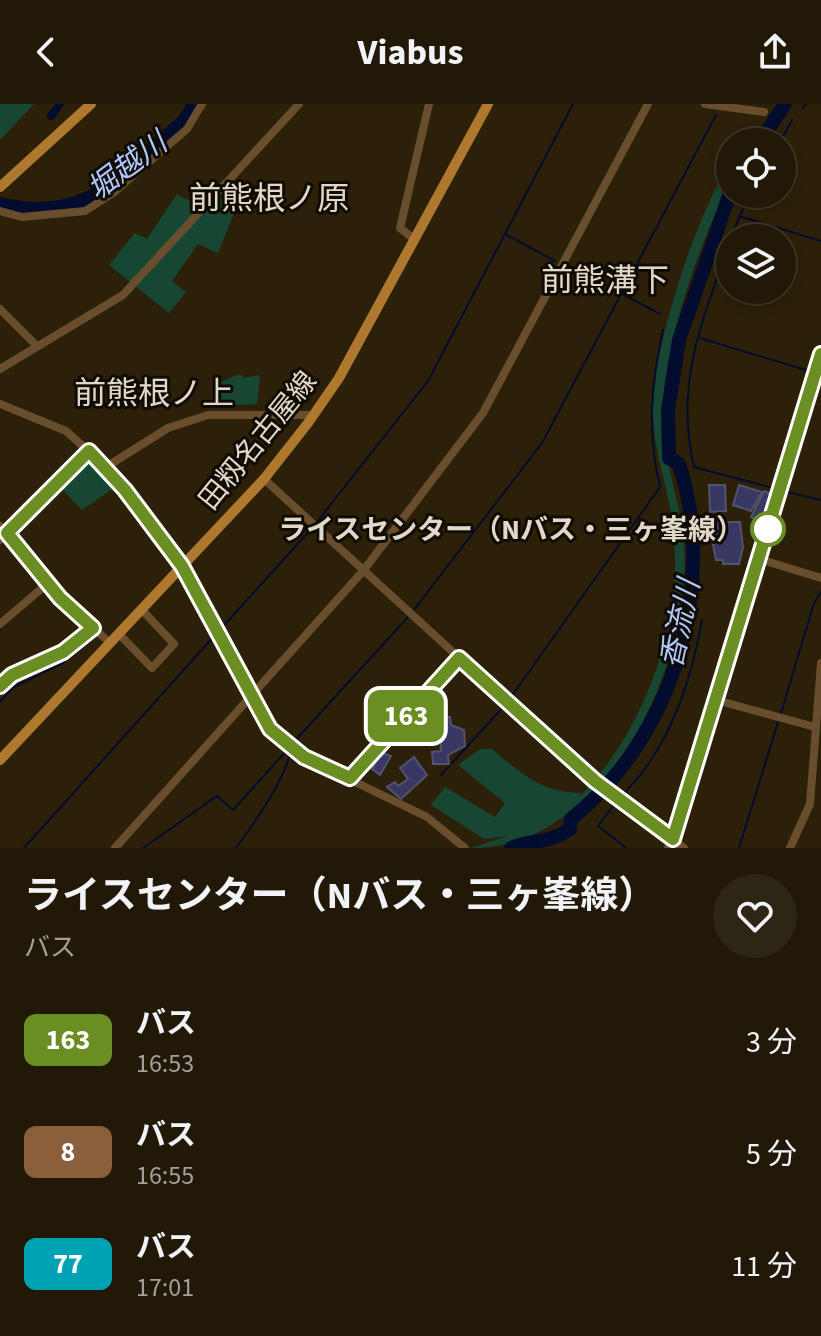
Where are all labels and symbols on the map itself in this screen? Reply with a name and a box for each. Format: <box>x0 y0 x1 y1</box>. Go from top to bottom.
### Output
water label: 堀越川 <box>78 120 179 211</box>
district label: 前熊根ノ原 <box>189 176 349 222</box>
district label: 前熊溝下 <box>541 258 669 304</box>
street label: 田籾名古屋線 <box>189 363 326 519</box>
district label: 前熊根ノ上 <box>74 371 234 417</box>
place label: ライスセンター（Nバス・三ヶ峯線） <box>278 510 744 550</box>
marker: ライスセンター（Nバス・三ヶ峯線） <box>751 512 785 546</box>
water label: 香流川 <box>650 573 711 673</box>
line badge: 163 <box>360 690 452 742</box>

